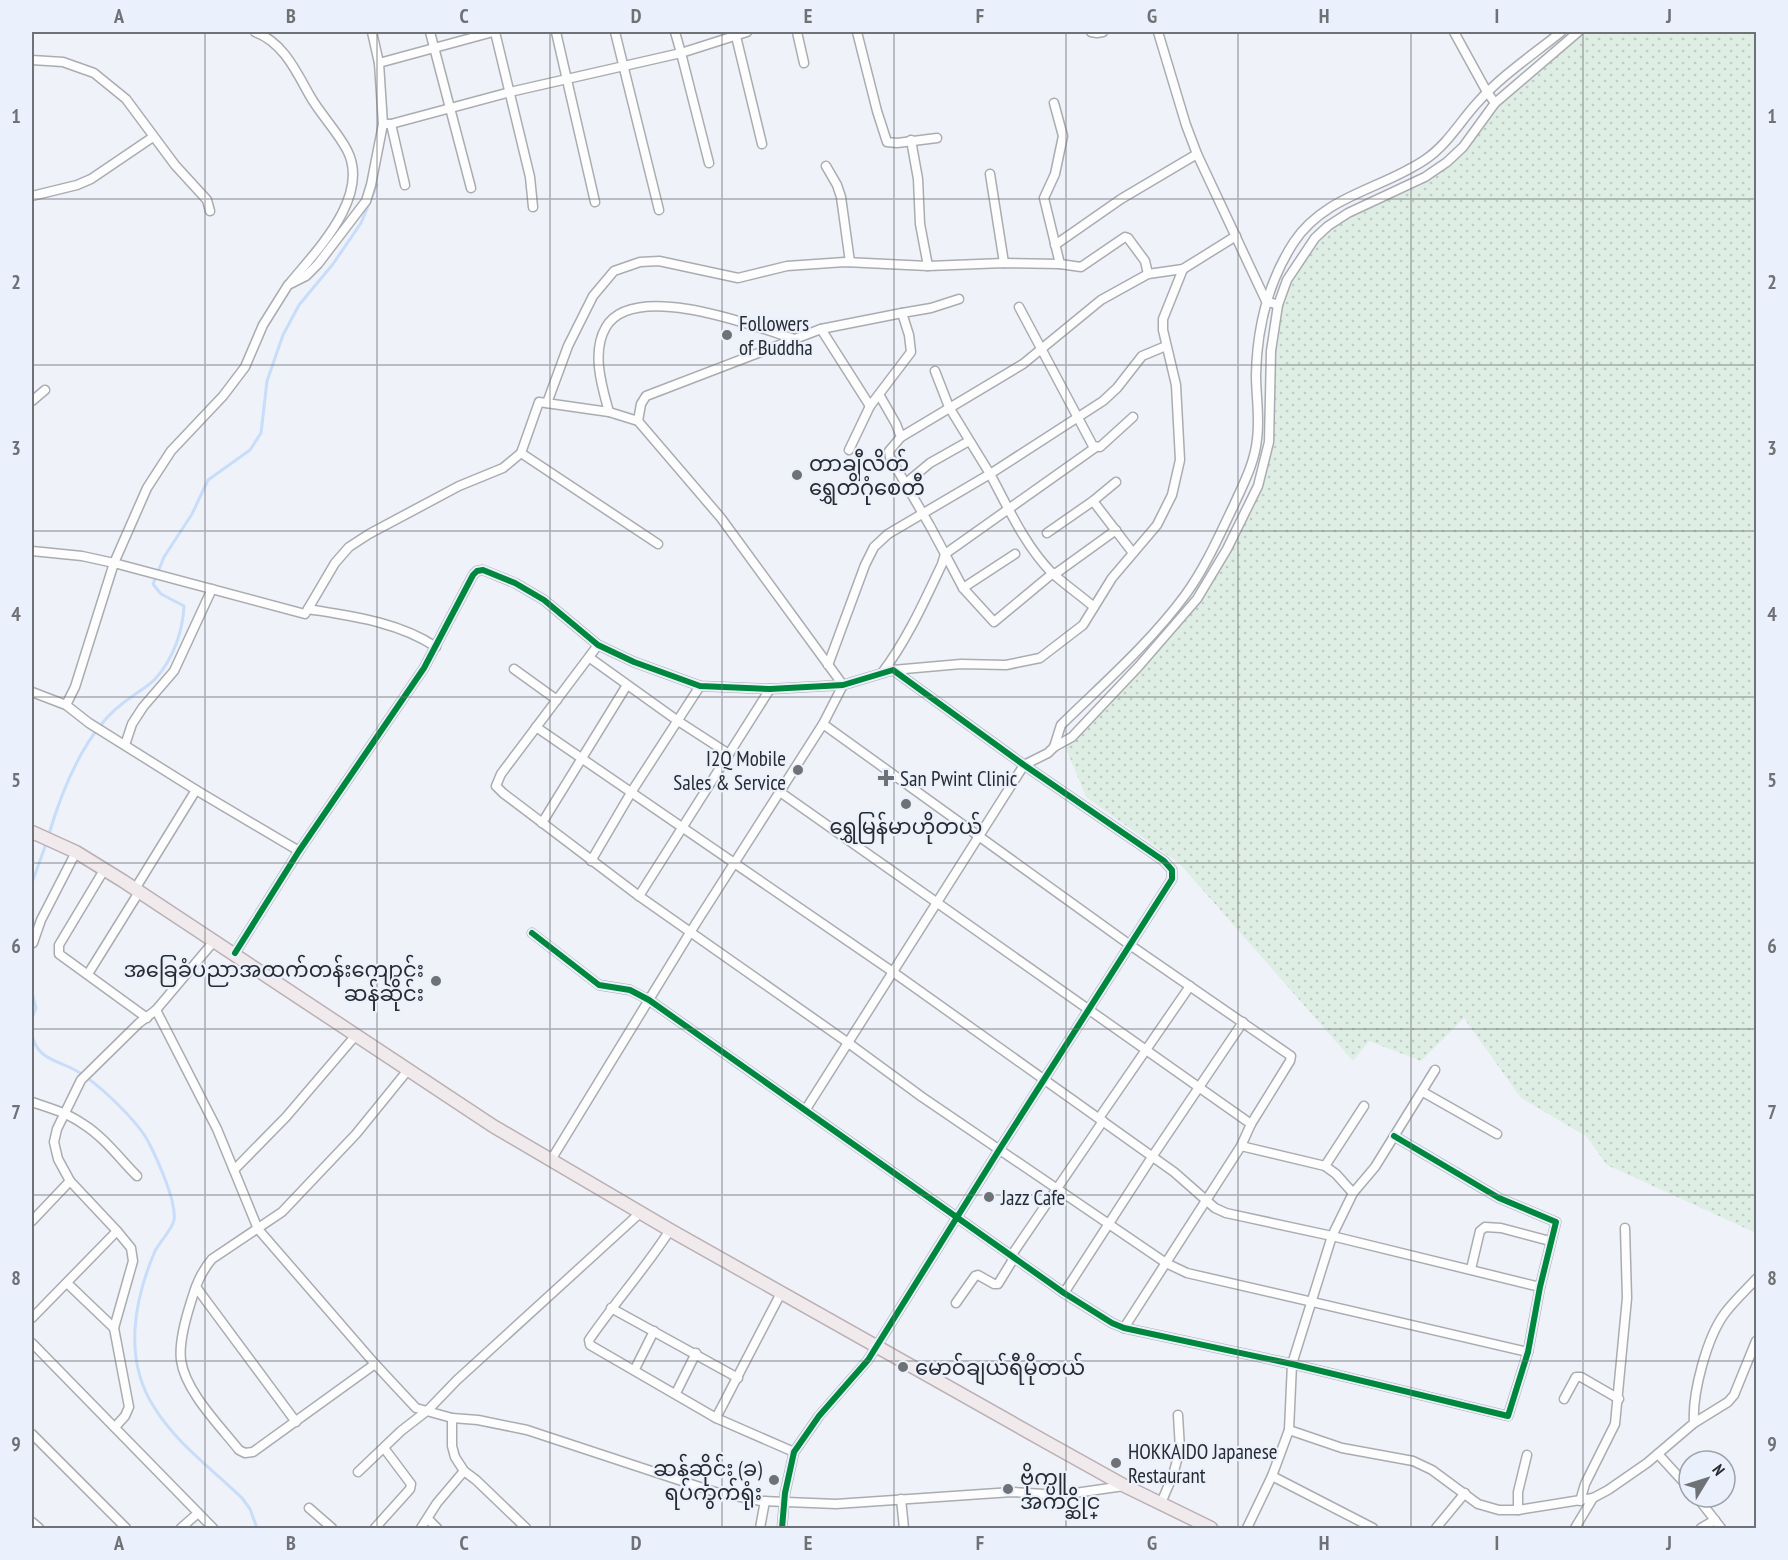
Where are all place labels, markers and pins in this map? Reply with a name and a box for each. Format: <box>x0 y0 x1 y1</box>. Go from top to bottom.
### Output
place label: Followers of Buddha <box>739 310 813 361</box>
marker: Followers of Buddha <box>720 328 734 342</box>
place label: တာချီလိတ် ရွှေတိဂုံစေတီ <box>809 448 925 505</box>
marker: တာချီလိတ် ရွှေတိဂုံစေတီ <box>790 468 804 482</box>
place label: I2Q Mobile Sales & Service <box>673 745 786 796</box>
marker: I2Q Mobile Sales & Service <box>791 763 805 777</box>
place label: San Pwint Clinic <box>900 765 1018 792</box>
marker: San Pwint Clinic <box>877 769 895 787</box>
marker: ရွှေမြန်မာဟိုတယ် <box>899 797 913 811</box>
place label: ရွှေမြန်မာဟိုတယ် <box>829 811 983 844</box>
place label: အခြေခံပညာအထက်တန်းကျောင်း ဆန်ဆိုင်း <box>123 954 424 1011</box>
marker: အခြေခံပညာအထက်တန်းကျောင်း ဆန်ဆိုင်း <box>429 974 443 988</box>
place label: Jazz Cafe <box>1000 1184 1065 1211</box>
marker: Jazz Cafe <box>982 1190 996 1204</box>
place label: မောဝ်ချယ်ရီမိုတယ် <box>915 1352 1085 1386</box>
marker: မောဝ်ချယ်ရီမိုတယ် <box>896 1360 910 1374</box>
place label: HOKKAIDO Japanese Restaurant <box>1128 1438 1277 1489</box>
place label: ဆန်ဆိုင်း (ခ) ရပ်ကွက်ရုံး <box>653 1453 762 1510</box>
marker: HOKKAIDO Japanese Restaurant <box>1109 1456 1123 1470</box>
place label: ဗိုက္ပူ အကင္ဆိုင္ <box>1020 1462 1100 1519</box>
marker: ဆန်ဆိုင်း (ခ) ရပ်ကွက်ရုံး <box>767 1473 781 1487</box>
marker: ဗိုက္ပူ အကင္ဆိုင္ <box>1001 1482 1015 1496</box>

